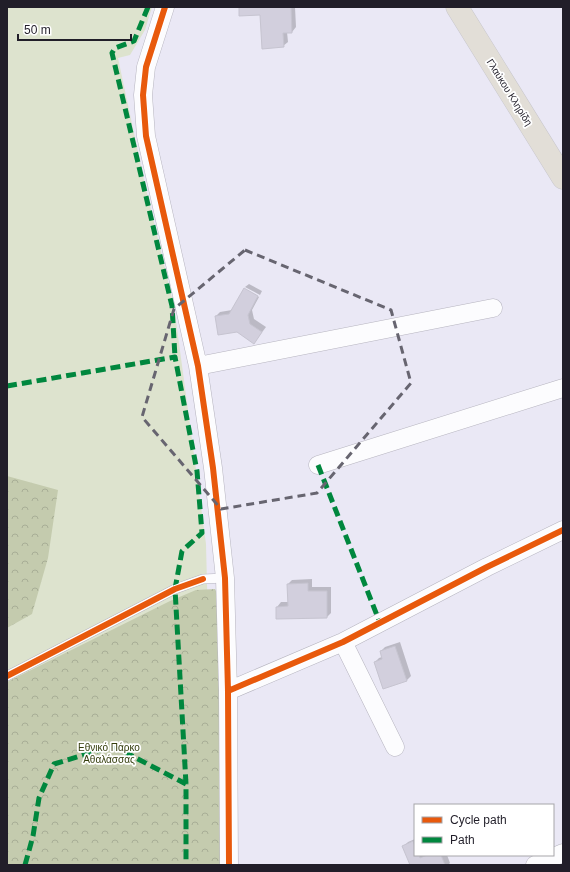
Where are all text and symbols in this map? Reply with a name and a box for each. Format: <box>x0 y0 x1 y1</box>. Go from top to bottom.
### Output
scale bar <box>18 16 131 42</box>
text: 50 m <box>24 23 51 37</box>
street label: Γλαύκου Κληρίδη <box>485 57 535 128</box>
park label: Εθνικό Πάρκο Αθαλάσσας <box>78 742 140 765</box>
legend <box>414 804 554 856</box>
text: Cycle path <box>450 813 507 827</box>
text: Path <box>450 833 475 847</box>

